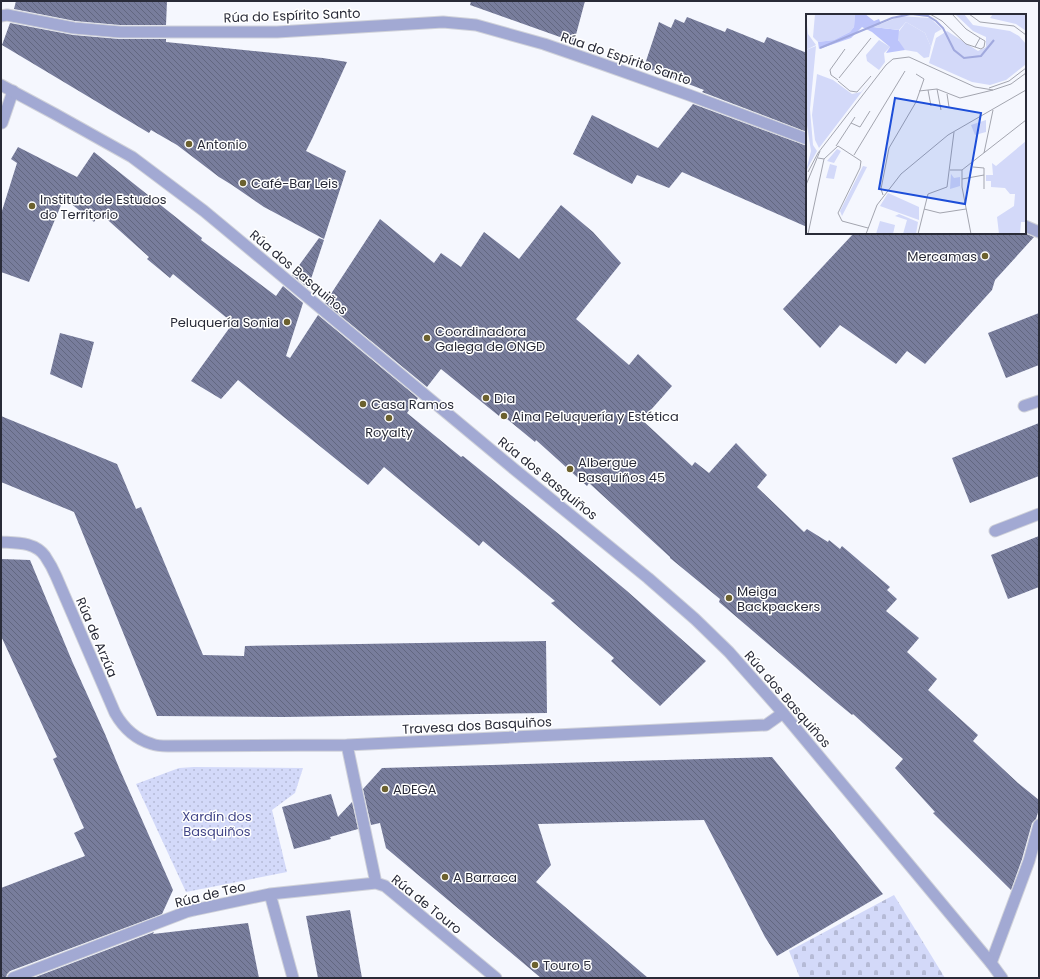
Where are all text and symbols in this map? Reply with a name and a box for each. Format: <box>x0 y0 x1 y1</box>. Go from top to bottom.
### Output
street label: Rúa do Espírito Santo <box>223 4 361 27</box>
inset map <box>806 14 1026 234</box>
street label: Rúa do Espírito Santo <box>558 27 694 90</box>
place label: Antonio <box>197 135 247 154</box>
marker: Antonio <box>184 139 194 149</box>
place label: Café-Bar Leis <box>251 174 338 193</box>
marker: Café-Bar Leis <box>238 178 248 188</box>
place label: Instituto de Estudos do Territorio <box>40 190 167 224</box>
marker: Instituto de Estudos do Territorio <box>27 201 37 211</box>
street label: Rúa dos Basquiños <box>245 226 352 319</box>
place label: Mercamas <box>907 247 977 266</box>
marker: Mercamas <box>980 251 990 261</box>
place label: Peluquería Sonia <box>170 313 279 332</box>
marker: Peluquería Sonia <box>282 317 292 327</box>
place label: Coordinadora Galega de ONGD <box>435 322 545 356</box>
marker: Coordinadora Galega de ONGD <box>422 333 432 343</box>
place label: Dia <box>494 389 515 408</box>
marker: Dia <box>481 393 491 403</box>
place label: Casa Ramos <box>371 395 454 414</box>
marker: Casa Ramos <box>358 399 368 409</box>
place label: Aina Peluquería y Estética <box>512 407 679 426</box>
marker: Aina Peluquería y Estética <box>499 411 509 421</box>
marker: Royalty <box>384 413 394 423</box>
place label: Royalty <box>365 423 413 442</box>
street label: Rúa dos Basquiños <box>494 432 602 525</box>
place label: Albergue Basquiños 45 <box>578 453 665 487</box>
marker: Albergue Basquiños 45 <box>565 464 575 474</box>
place label: Meiga Backpackers <box>737 582 820 616</box>
marker: Meiga Backpackers <box>724 593 734 603</box>
street label: Rúa de Arzúa <box>71 594 122 680</box>
street label: Rúa dos Basquiños <box>740 647 835 752</box>
street label: Travesa dos Basquiños <box>402 712 552 739</box>
place label: ADEGA <box>393 780 437 799</box>
marker: ADEGA <box>380 784 390 794</box>
park label: Xardín dos Basquiños <box>182 807 252 841</box>
place label: A Barraca <box>453 868 517 887</box>
street label: Rúa de Touro <box>387 870 466 939</box>
marker: A Barraca <box>440 872 450 882</box>
street label: Rúa de Teo <box>173 877 247 912</box>
place label: Touro 5 <box>543 956 591 975</box>
marker: Touro 5 <box>530 960 540 970</box>

